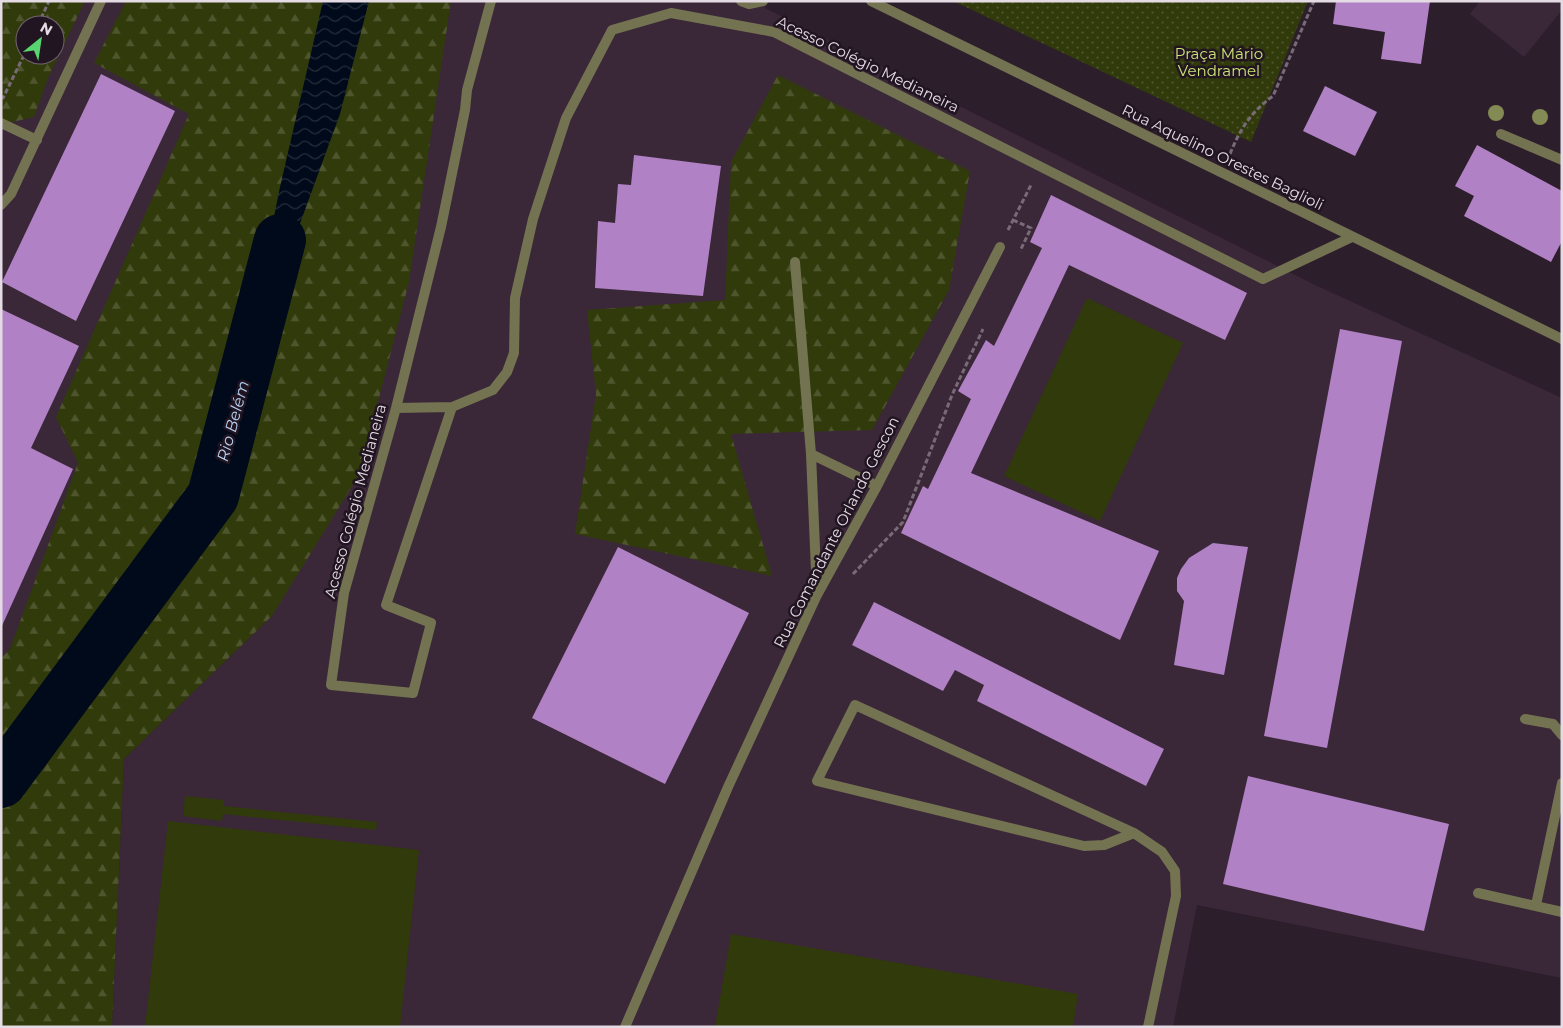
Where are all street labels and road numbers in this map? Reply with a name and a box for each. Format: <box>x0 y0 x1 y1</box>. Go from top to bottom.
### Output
street label: Acesso Colégio Medianeira <box>774 12 962 116</box>
street label: Rua Aquelino Orestes Baglioli <box>1119 100 1327 214</box>
street label: Acesso Colégio Medianeira <box>320 402 390 600</box>
street label: Rua Comandante Orlando Gescon <box>769 413 903 651</box>

